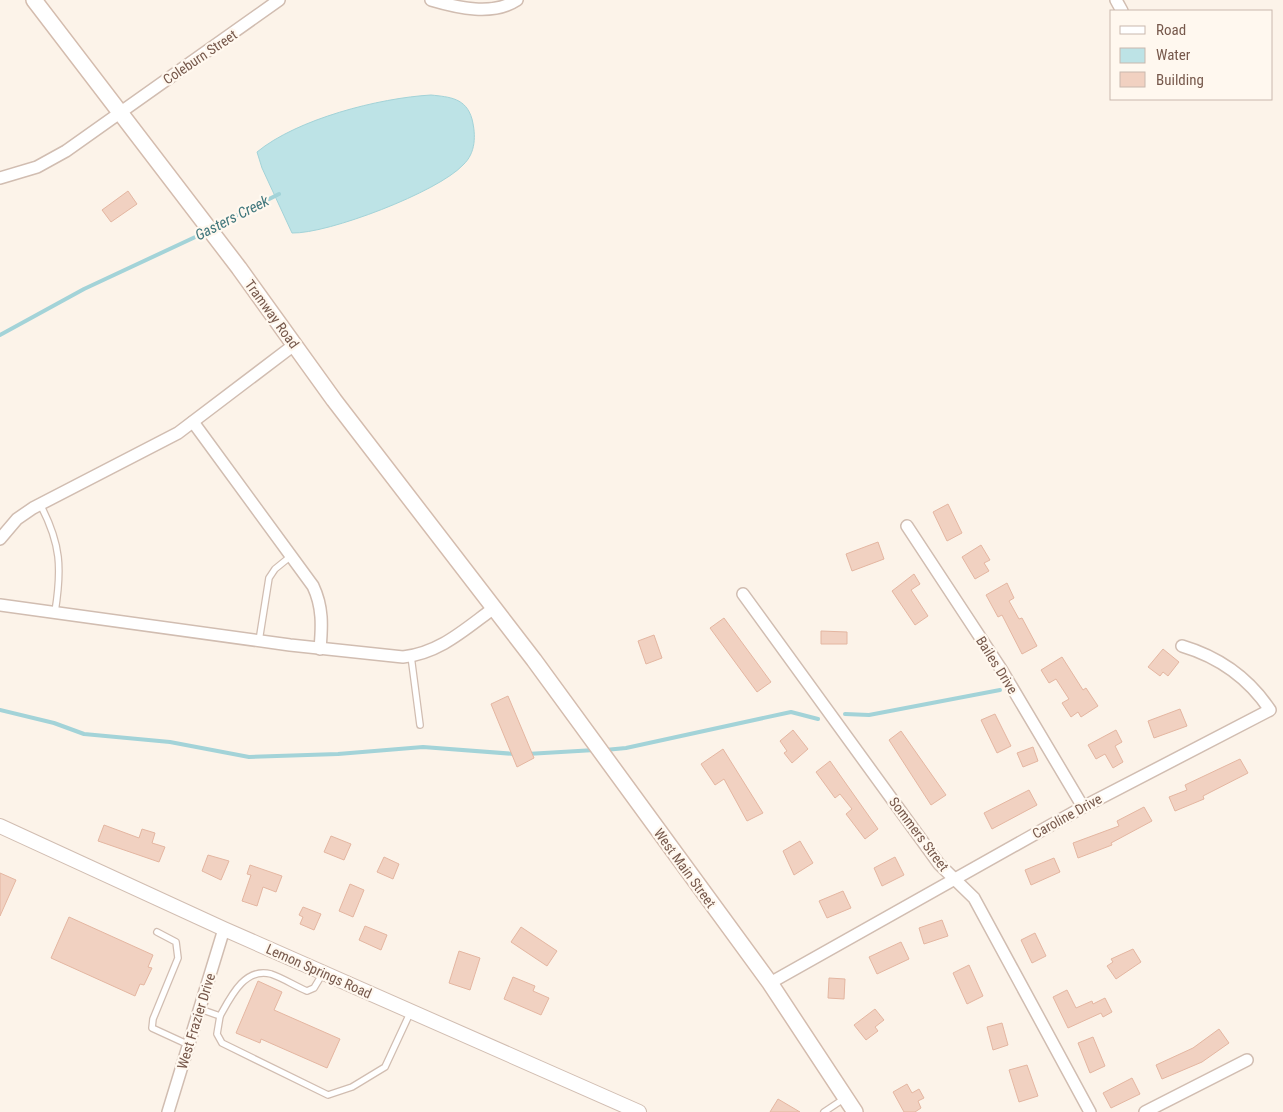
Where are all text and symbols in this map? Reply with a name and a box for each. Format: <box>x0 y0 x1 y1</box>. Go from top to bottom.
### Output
legend <box>1110 10 1273 100</box>
text: Road <box>1156 21 1186 39</box>
street label: Coleburn Street <box>160 26 240 88</box>
text: Water <box>1156 46 1191 64</box>
text: Building <box>1156 71 1204 89</box>
water label: Gasters Creek <box>192 191 272 244</box>
street label: Tramway Road <box>242 277 302 351</box>
street label: Bailes Drive <box>973 633 1021 697</box>
street label: Caroline Drive <box>1030 790 1105 842</box>
street label: Sommers Street <box>886 794 952 874</box>
street label: West Main Street <box>651 825 719 911</box>
street label: Lemon Springs Road <box>264 941 374 1001</box>
street label: West Frazier Drive <box>174 971 218 1071</box>

